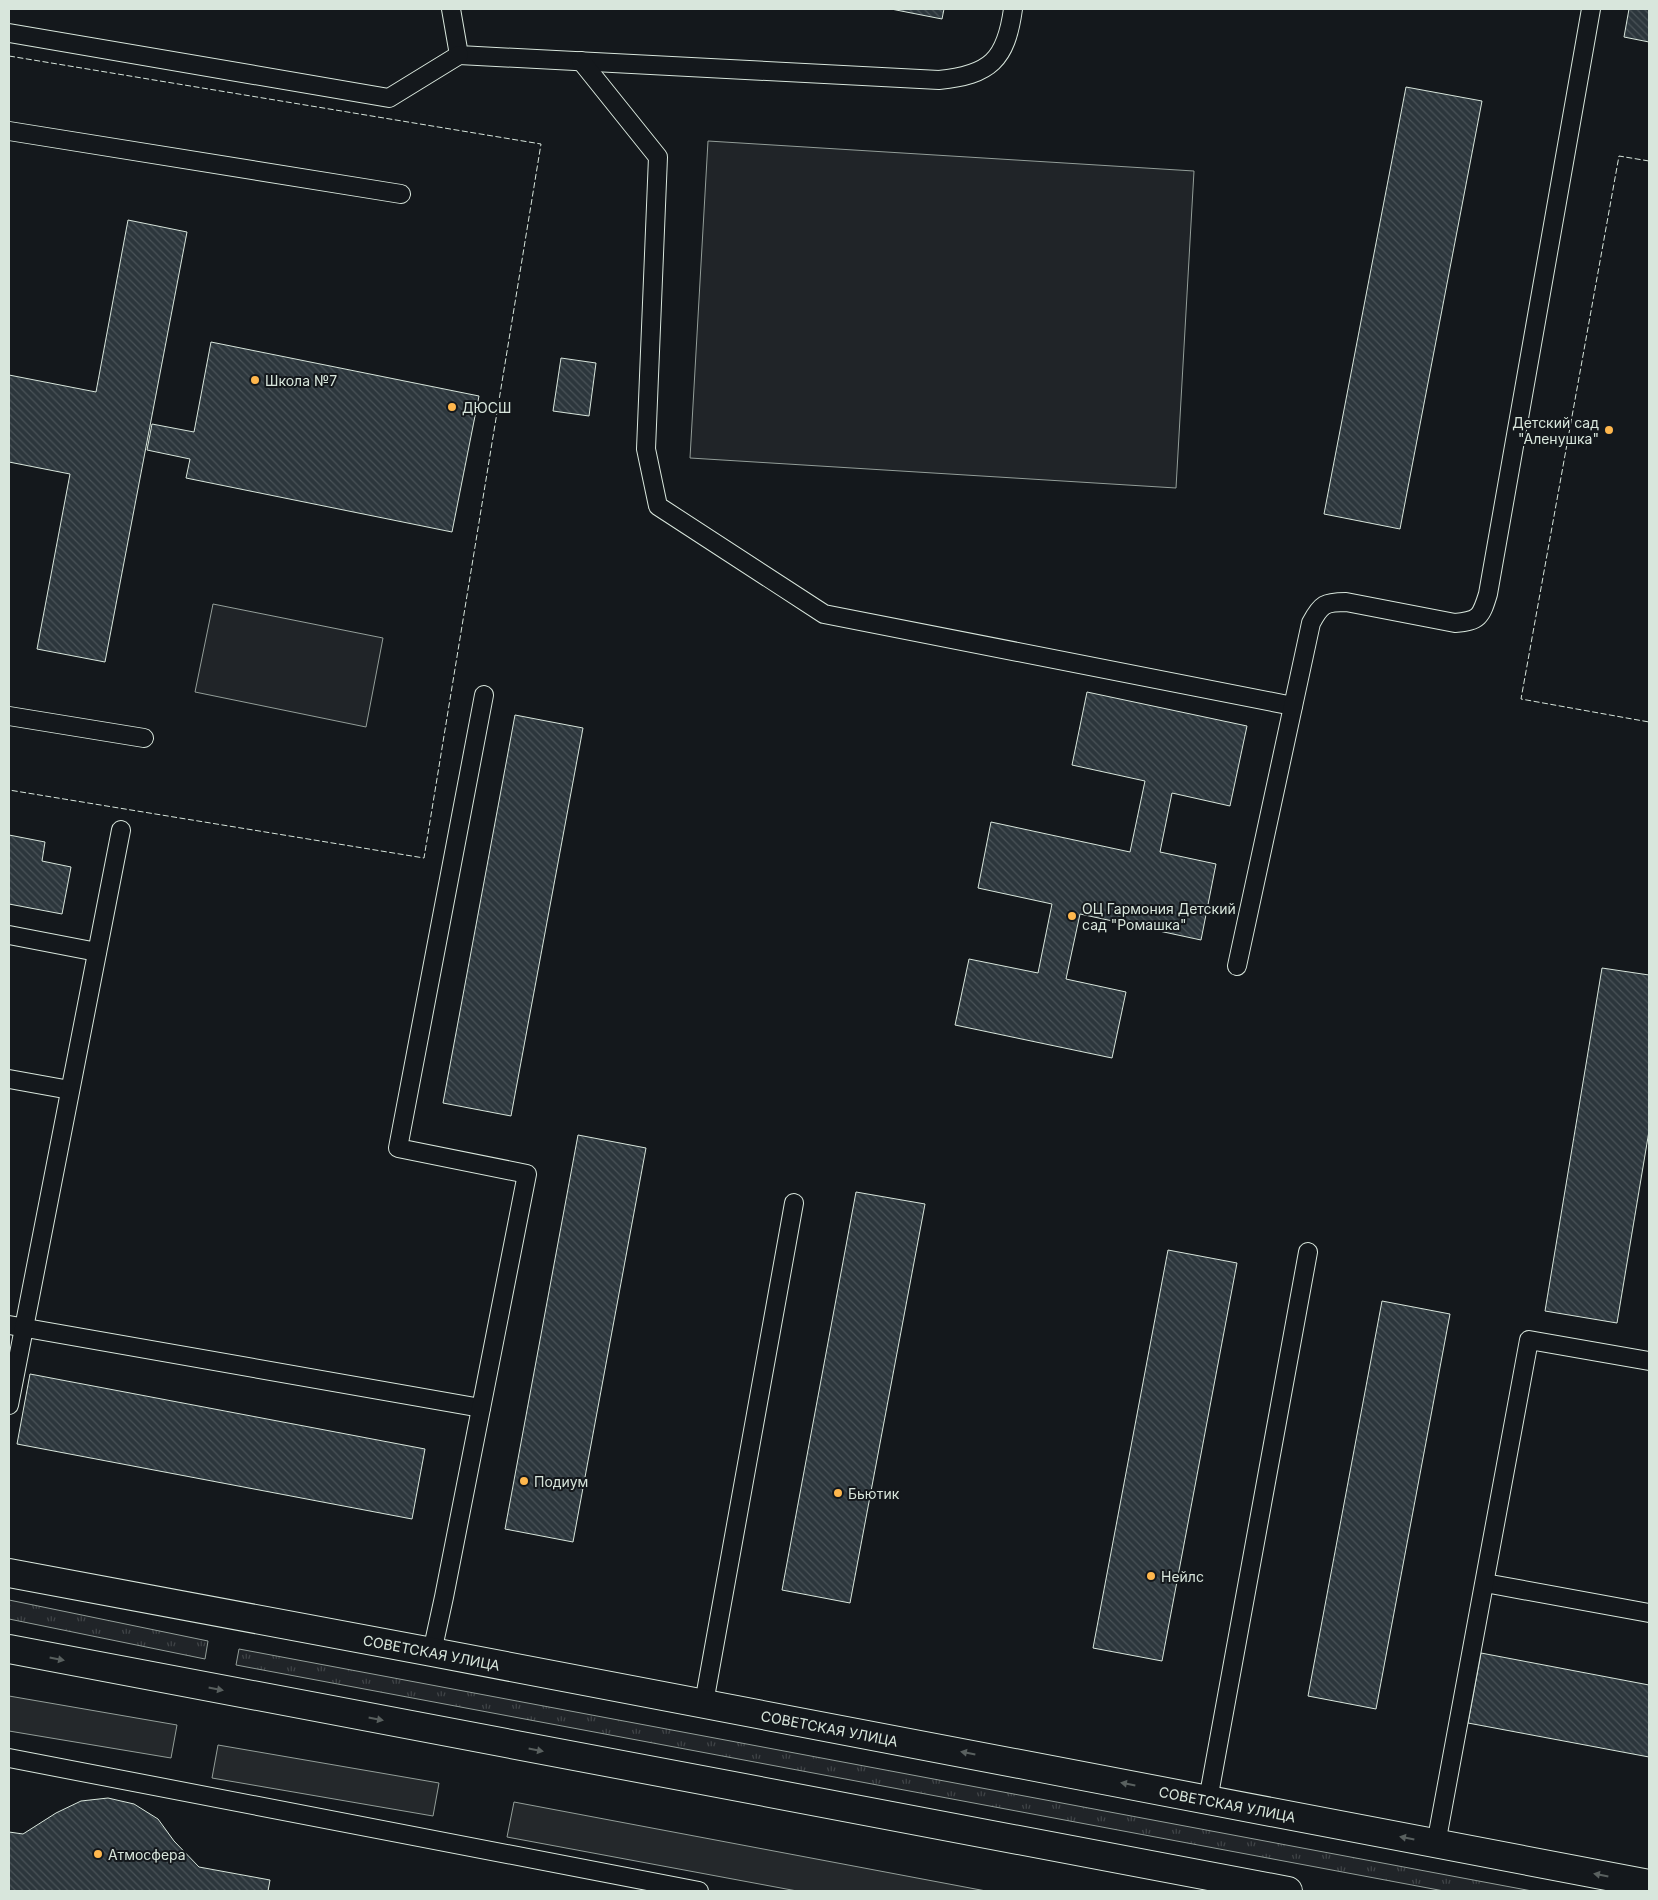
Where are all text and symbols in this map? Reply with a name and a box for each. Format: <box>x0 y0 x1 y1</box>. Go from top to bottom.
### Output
place label: Школа №7 <box>265 372 337 389</box>
marker: Школа №7 <box>249 374 261 386</box>
place label: ДЮСШ <box>462 399 511 416</box>
marker: ДЮСШ <box>446 401 458 413</box>
place label: Детский сад "Аленушка" <box>1512 414 1599 447</box>
marker: Детский сад "Аленушка" <box>1603 424 1615 436</box>
place label: ОЦ Гармония Детский сад "Ромашка" <box>1082 900 1236 933</box>
marker: ОЦ Гармония Детский сад "Ромашка" <box>1066 910 1078 922</box>
place label: Подиум <box>534 1473 588 1490</box>
marker: Подиум <box>518 1475 530 1487</box>
place label: Бьютик <box>848 1485 900 1502</box>
marker: Бьютик <box>832 1487 844 1499</box>
place label: Нейлс <box>1161 1568 1204 1585</box>
marker: Нейлс <box>1145 1570 1157 1582</box>
street label: СОВЕТСКАЯ УЛИЦА <box>362 1631 502 1673</box>
one-way arrow <box>49 1655 65 1663</box>
one-way arrow <box>209 1685 224 1693</box>
street label: СОВЕТСКАЯ УЛИЦА <box>760 1706 900 1749</box>
one-way arrow <box>368 1716 384 1724</box>
one-way arrow <box>528 1746 544 1754</box>
one-way arrow <box>960 1749 976 1757</box>
one-way arrow <box>1120 1780 1135 1788</box>
street label: СОВЕТСКАЯ УЛИЦА <box>1157 1782 1298 1825</box>
one-way arrow <box>1400 1834 1415 1842</box>
place label: Атмосфера <box>108 1846 186 1863</box>
marker: Атмосфера <box>92 1848 104 1860</box>
one-way arrow <box>1594 1871 1609 1879</box>

